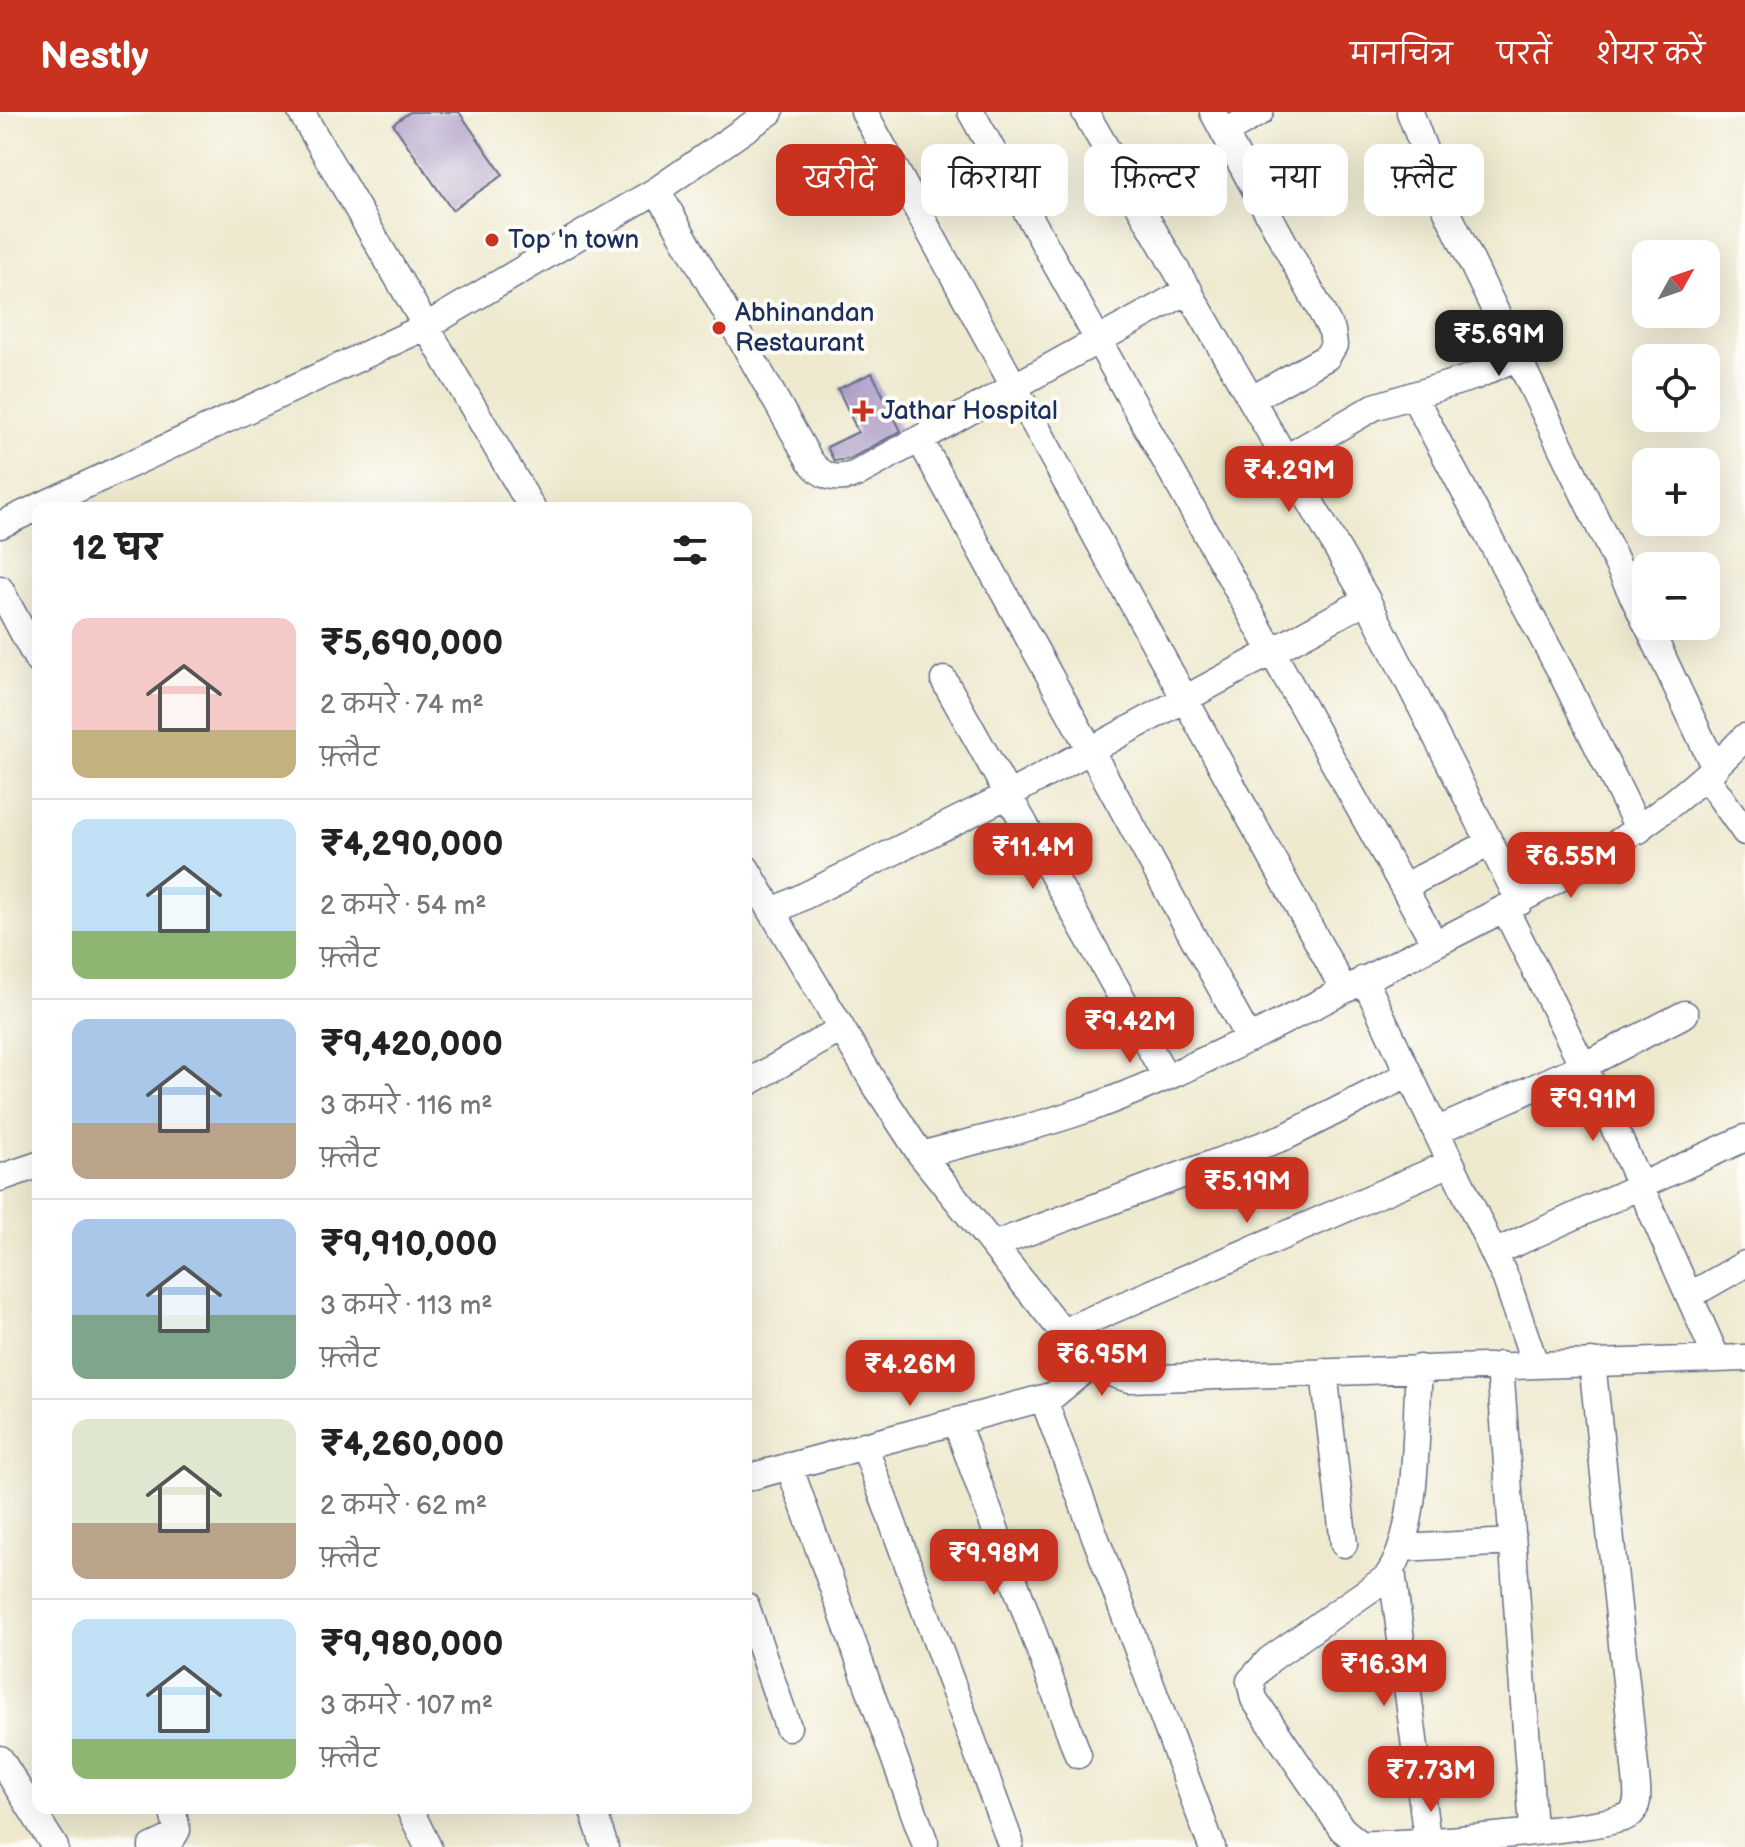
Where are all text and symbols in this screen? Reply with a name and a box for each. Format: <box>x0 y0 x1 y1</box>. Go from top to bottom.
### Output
text: Nestly <box>40 34 149 79</box>
text: मानचित्र <box>1350 39 1453 72</box>
text: परतें <box>1497 39 1552 72</box>
text: शेयर करें <box>1596 39 1705 72</box>
chip: खरीदें <box>776 144 905 216</box>
chip: किराया <box>921 144 1068 216</box>
chip: फ़िल्टर <box>1084 144 1227 216</box>
chip: नया <box>1243 144 1348 216</box>
chip: फ़्लैट <box>1364 144 1484 216</box>
place label: Top 'n town <box>508 225 639 256</box>
marker: Top 'n town <box>483 231 501 249</box>
north arrow <box>1632 240 1720 328</box>
map controls <box>1632 240 1720 640</box>
place label: Abhinandan Restaurant <box>735 298 874 359</box>
pin: ₹5.69M <box>1434 310 1564 378</box>
marker: Abhinandan Restaurant <box>710 319 728 337</box>
text: ₹5.69M <box>1453 320 1545 351</box>
button: locate <box>1632 344 1720 432</box>
place label: Jathar Hospital <box>881 396 1058 427</box>
marker: Jathar Hospital <box>852 400 874 422</box>
pin: ₹4.29M <box>1224 446 1354 514</box>
button: + <box>1632 448 1720 536</box>
text: ₹4.29M <box>1243 456 1335 487</box>
text: 12 घर <box>72 528 161 569</box>
icon: filters <box>668 528 712 572</box>
button: − <box>1632 552 1720 640</box>
text: ₹5,690,000 <box>320 623 503 664</box>
icon: home <box>136 650 232 746</box>
text: 2 कमरे · 74 m² <box>320 690 484 721</box>
text: फ़्लैट <box>320 743 379 774</box>
pin: ₹11.4M <box>968 823 1098 891</box>
text: ₹4,290,000 <box>320 824 503 865</box>
pin: ₹6.55M <box>1506 832 1636 900</box>
text: ₹11.4M <box>991 833 1075 864</box>
text: ₹6.55M <box>1525 842 1617 873</box>
icon: home <box>136 851 232 947</box>
text: 2 कमरे · 54 m² <box>320 891 487 922</box>
text: फ़्लैट <box>320 944 379 975</box>
pin: ₹9.42M <box>1065 997 1195 1065</box>
text: ₹9.42M <box>1084 1007 1176 1038</box>
text: ₹9,420,000 <box>320 1024 503 1065</box>
icon: home <box>136 1051 232 1147</box>
pin: ₹9.91M <box>1528 1075 1658 1143</box>
text: ₹9.91M <box>1549 1085 1637 1116</box>
text: 3 कमरे · 116 m² <box>320 1091 492 1122</box>
text: फ़्लैट <box>320 1144 379 1175</box>
pin: ₹5.19M <box>1182 1157 1312 1225</box>
text: ₹5.19M <box>1203 1167 1291 1198</box>
text: ₹9,910,000 <box>320 1224 497 1265</box>
icon: home <box>136 1251 232 1347</box>
text: 3 कमरे · 113 m² <box>320 1291 493 1322</box>
pin: ₹6.95M <box>1037 1330 1167 1398</box>
pin: ₹4.26M <box>845 1340 975 1408</box>
text: ₹6.95M <box>1056 1340 1148 1371</box>
text: फ़्लैट <box>320 1344 379 1375</box>
text: ₹4.26M <box>864 1350 956 1381</box>
text: ₹4,260,000 <box>320 1424 504 1465</box>
icon: home <box>136 1451 232 1547</box>
text: 2 कमरे · 62 m² <box>320 1491 487 1522</box>
pin: ₹9.98M <box>929 1529 1059 1597</box>
text: ₹9.98M <box>948 1539 1040 1570</box>
text: फ़्लैट <box>320 1544 379 1575</box>
text: ₹9,980,000 <box>320 1624 503 1665</box>
pin: ₹16.3M <box>1319 1640 1449 1708</box>
text: ₹16.3M <box>1340 1650 1428 1681</box>
icon: home <box>136 1651 232 1747</box>
text: 3 कमरे · 107 m² <box>320 1691 493 1722</box>
text: फ़्लैट <box>320 1744 379 1775</box>
pin: ₹7.73M <box>1366 1746 1496 1814</box>
text: ₹7.73M <box>1386 1756 1476 1787</box>

